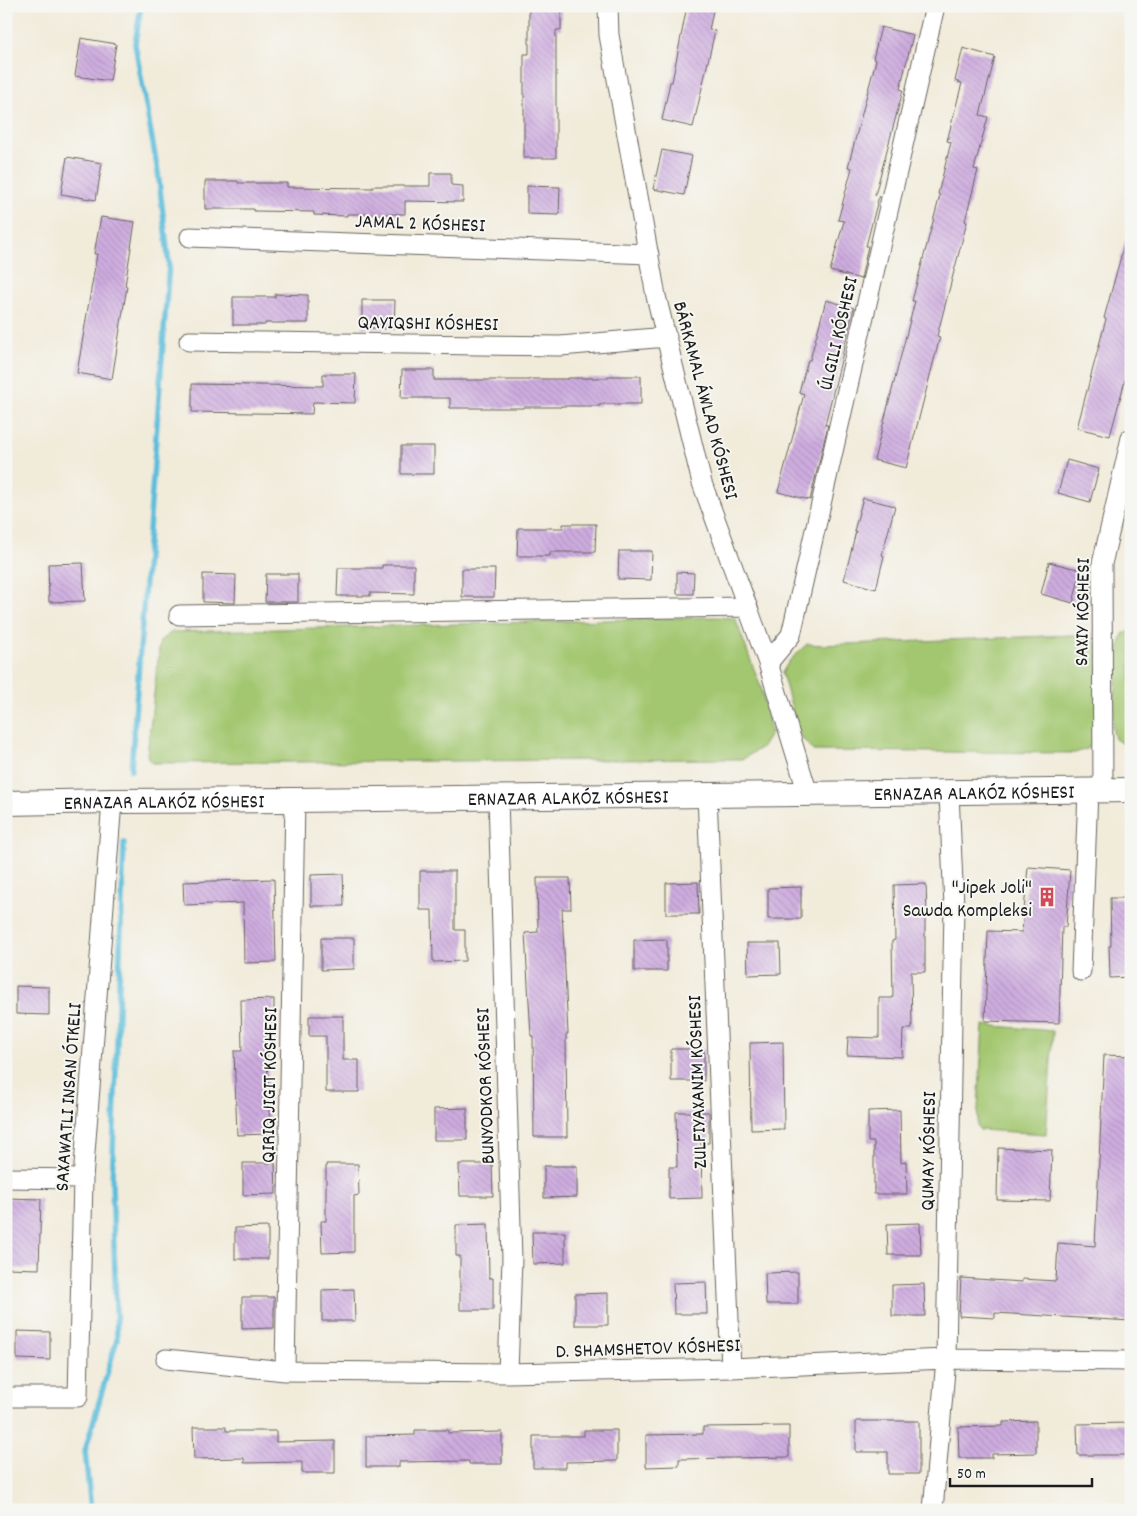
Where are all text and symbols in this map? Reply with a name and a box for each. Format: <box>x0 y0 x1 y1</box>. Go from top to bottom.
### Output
street label: JAMAL 2 KÓSHESI <box>354 209 485 241</box>
street label: ÚLGILI KÓSHESI <box>813 274 867 393</box>
street label: BÁRKAMAL ÁWLAD KÓSHESI <box>664 299 744 503</box>
street label: QAYIQSHI KÓSHESI <box>357 310 499 340</box>
street label: SAXIY KÓSHESI <box>1069 558 1099 666</box>
street label: ERNAZAR ALAKÓZ KÓSHESI <box>873 780 1074 810</box>
street label: ERNAZAR ALAKÓZ KÓSHESI <box>467 785 668 815</box>
street label: ERNAZAR ALAKÓZ KÓSHESI <box>63 789 264 819</box>
place label: "Jipek Joli" Sawda Kompleksi <box>903 875 1032 926</box>
building icon: "Jipek Joli" Sawda Kompleksi <box>1036 886 1058 908</box>
street label: ZULFIYAXANIM KÓSHESI <box>682 995 716 1169</box>
street label: SAXAWATLI INSAN ÓTKELI <box>49 1002 91 1192</box>
street label: QIRIQ JIGIT KÓSHESI <box>256 1007 286 1163</box>
street label: BUNYODKOR KÓSHESI <box>470 1007 504 1165</box>
street label: QUMAY KÓSHESI <box>915 1091 945 1211</box>
street label: D. SHAMSHETOV KÓSHESI <box>555 1333 741 1367</box>
scale bar <box>950 1456 1092 1488</box>
text: 50 m <box>957 1464 986 1486</box>

